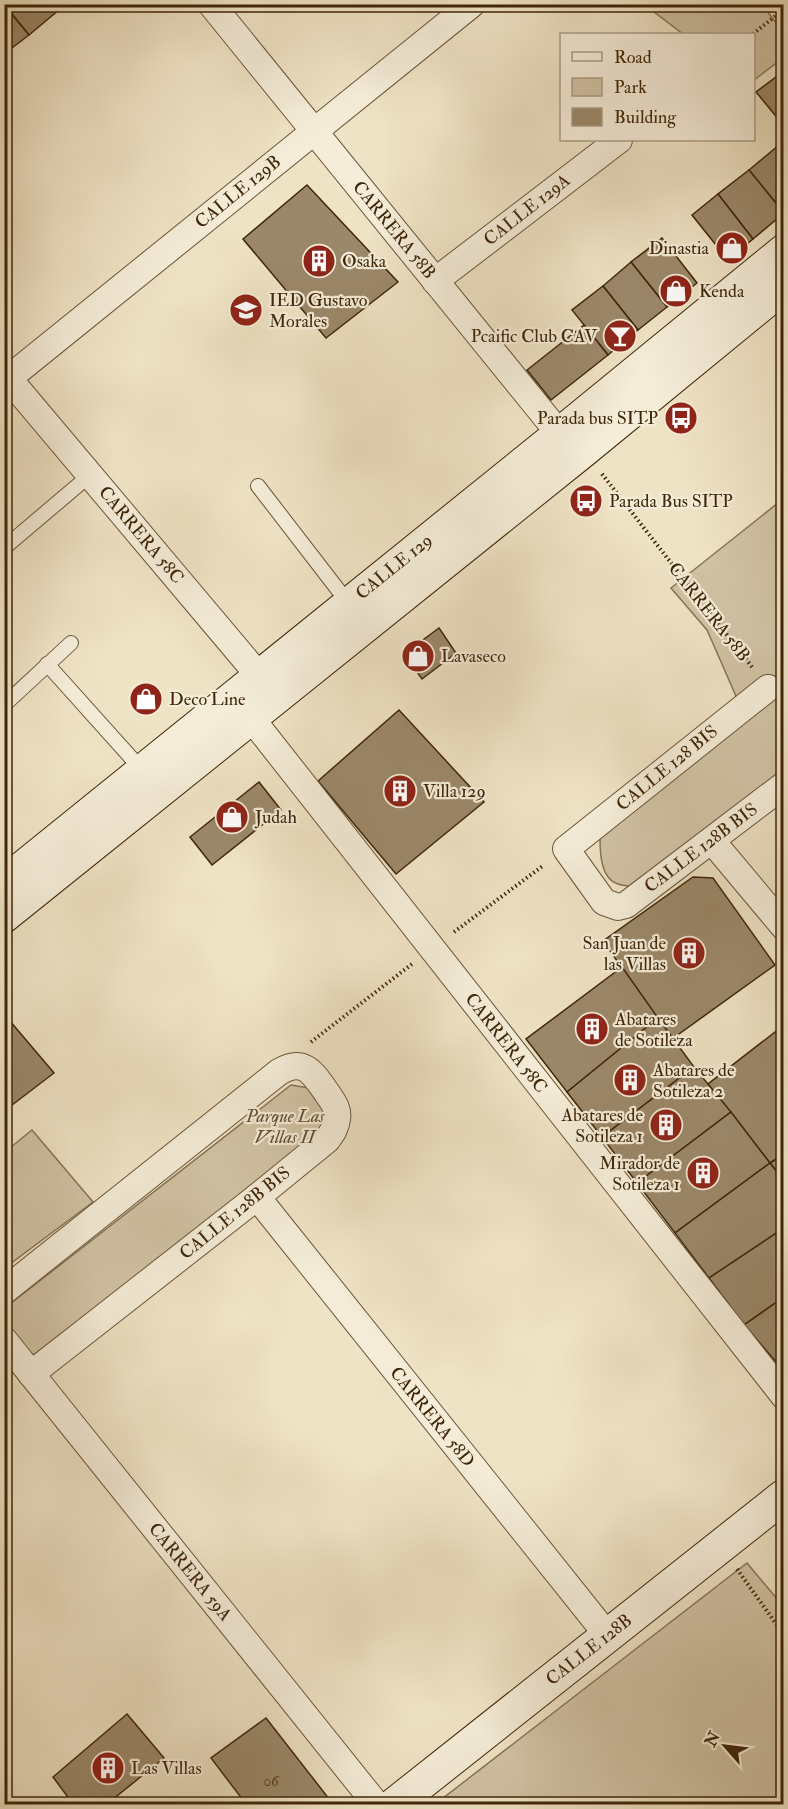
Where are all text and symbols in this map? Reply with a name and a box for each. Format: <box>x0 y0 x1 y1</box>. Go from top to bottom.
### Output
legend <box>560 33 755 141</box>
text: Road <box>614 46 652 69</box>
text: Park <box>614 76 647 99</box>
text: Building <box>614 106 677 129</box>
street label: CALLE 129B <box>190 150 286 234</box>
street label: CALLE 129A <box>479 169 575 251</box>
street label: CARRERA 58B <box>347 176 441 284</box>
shop icon: Dinastia <box>714 230 750 266</box>
place label: Dinastia <box>649 237 710 260</box>
building icon: Osaka <box>301 243 337 279</box>
place label: Osaka <box>342 250 387 273</box>
shop icon: Kenda <box>658 273 694 309</box>
place label: Kenda <box>699 280 745 303</box>
place label: IED Gustavo Morales <box>269 289 368 333</box>
school or university icon: IED Gustavo Morales <box>228 292 264 328</box>
bar icon: Pcaific Club CAV <box>602 318 638 354</box>
place label: Pcaific Club CAV <box>471 325 598 348</box>
bus stop icon: Parada bus SITP <box>663 400 699 436</box>
place label: Parada bus SITP <box>537 407 658 430</box>
street label: CARRERA 58C <box>93 481 189 589</box>
bus stop icon: Parada Bus SITP <box>568 483 604 519</box>
place label: Parada Bus SITP <box>609 490 733 513</box>
street label: CALLE 129 <box>351 529 437 605</box>
street label: CARRERA 58B <box>663 558 755 666</box>
shop icon: Lavaseco <box>400 638 436 674</box>
place label: Lavaseco <box>441 645 506 668</box>
shop icon: Deco Line <box>128 681 164 717</box>
place label: Deco Line <box>169 688 246 711</box>
street label: CALLE 128 BIS <box>611 720 723 816</box>
building icon: Villa 129 <box>382 773 418 809</box>
place label: Villa 129 <box>423 780 486 803</box>
street label: CALLE 128B BIS <box>640 798 762 898</box>
shop icon: Judah <box>214 799 250 835</box>
place label: Judah <box>254 806 297 829</box>
place label: San Juan de las Villas <box>582 932 666 976</box>
building icon: San Juan de las Villas <box>671 935 707 971</box>
street label: CARRERA 58C <box>460 988 552 1098</box>
place label: Abatares de Sotileza <box>614 1008 693 1052</box>
building icon: Abatares de Sotileza <box>574 1011 610 1047</box>
place label: Abatares de Sotileza 2 <box>652 1059 735 1103</box>
building icon: Abatares de Sotileza 2 <box>612 1062 648 1098</box>
place label: Abatares de Sotileza 1 <box>561 1104 643 1148</box>
park label: Parque Las Villas II <box>245 1105 325 1149</box>
building icon: Abatares de Sotileza 1 <box>648 1107 684 1143</box>
place label: Mirador de Sotileza 1 <box>599 1152 680 1196</box>
building icon: Mirador de Sotileza 1 <box>685 1155 721 1191</box>
street label: CALLE 128B BIS <box>175 1161 295 1265</box>
street label: CARRERA 58D <box>385 1362 479 1472</box>
street label: CARRERA 59A <box>143 1518 237 1626</box>
street label: CALLE 128B <box>541 1609 637 1691</box>
north arrow <box>695 1716 755 1776</box>
text: N <box>700 1728 725 1751</box>
building icon: Las Villas <box>90 1750 126 1786</box>
place label: Las Villas <box>131 1757 202 1780</box>
house number: 06 <box>263 1772 280 1791</box>

